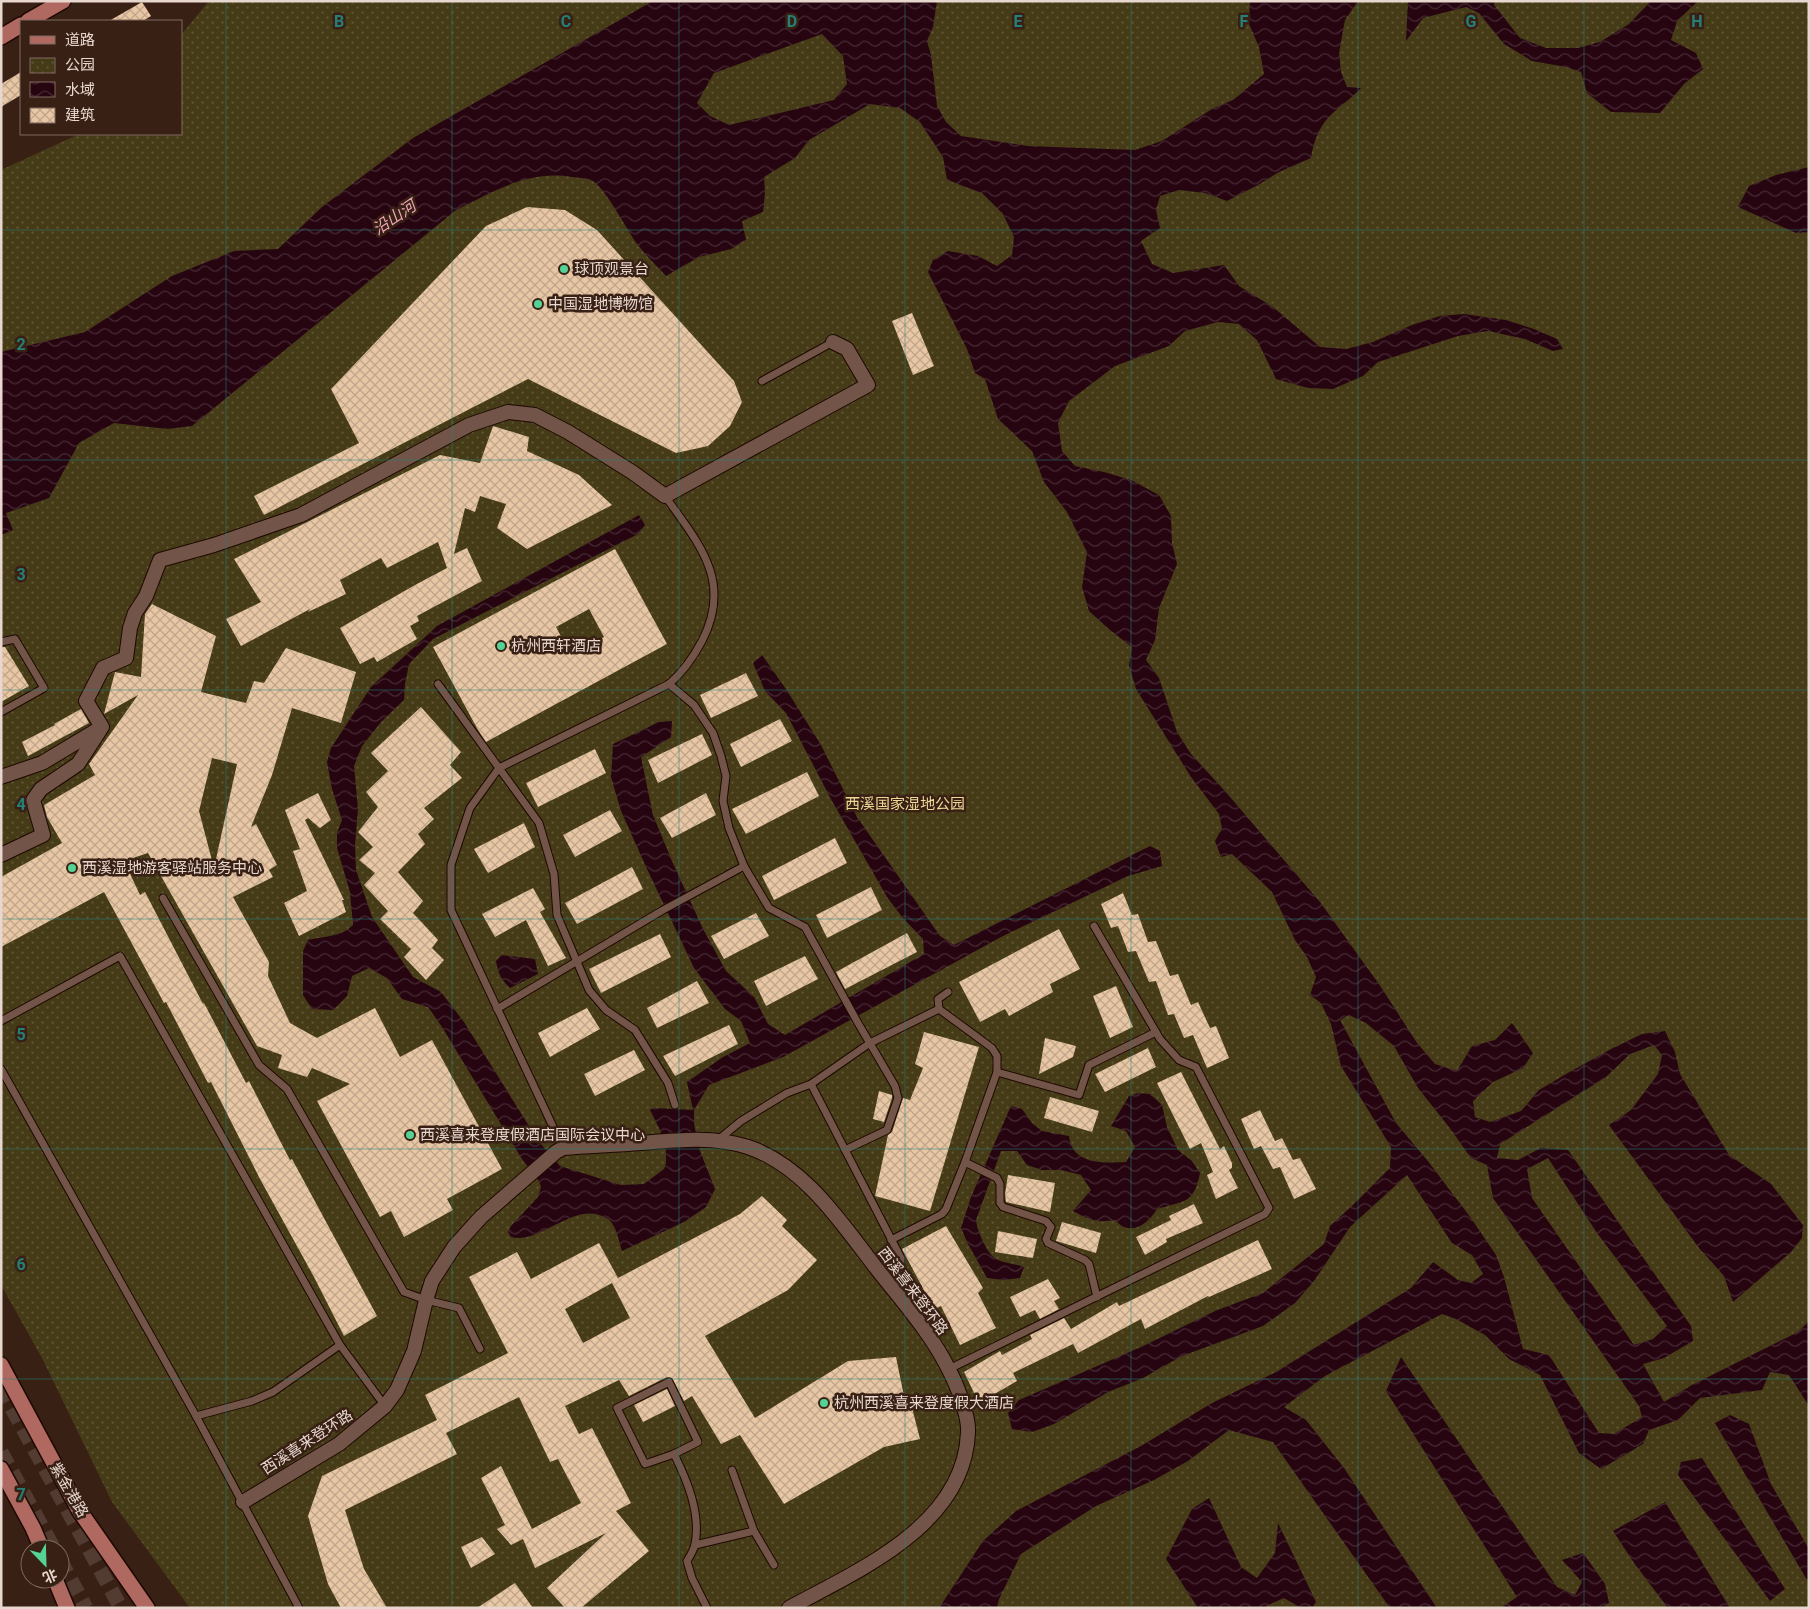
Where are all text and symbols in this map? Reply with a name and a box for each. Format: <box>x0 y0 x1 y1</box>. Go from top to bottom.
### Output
text: B <box>334 12 344 31</box>
text: C <box>561 12 571 31</box>
text: D <box>787 12 797 31</box>
text: E <box>1014 12 1023 31</box>
text: F <box>1240 12 1249 31</box>
text: G <box>1466 12 1477 31</box>
text: H <box>1691 12 1703 31</box>
legend <box>20 20 182 135</box>
text: 道路 <box>65 31 95 49</box>
text: 公园 <box>65 56 95 74</box>
text: 水域 <box>65 81 95 99</box>
text: 建筑 <box>65 106 95 124</box>
water label: 沿山河 <box>369 194 422 239</box>
place label: 球顶观景台 <box>574 260 649 278</box>
marker: 球顶观景台 <box>558 263 570 275</box>
place label: 中国湿地博物馆 <box>548 295 653 313</box>
marker: 中国湿地博物馆 <box>532 298 544 310</box>
text: 2 <box>16 335 26 354</box>
text: 3 <box>16 565 26 584</box>
place label: 杭州西轩酒店 <box>511 637 601 655</box>
marker: 杭州西轩酒店 <box>495 640 507 652</box>
text: 4 <box>16 795 26 814</box>
park label: 西溪国家湿地公园 <box>845 795 965 813</box>
place label: 西溪湿地游客驿站服务中心 <box>82 859 262 877</box>
marker: 西溪湿地游客驿站服务中心 <box>66 862 78 874</box>
text: 5 <box>16 1025 26 1044</box>
place label: 西溪喜来登度假酒店国际会议中心 <box>420 1126 645 1144</box>
marker: 西溪喜来登度假酒店国际会议中心 <box>404 1129 416 1141</box>
street label: 西溪喜来登环路 <box>874 1244 952 1338</box>
text: 6 <box>16 1255 26 1274</box>
place label: 杭州西溪喜来登度假大酒店 <box>834 1394 1014 1412</box>
marker: 杭州西溪喜来登度假大酒店 <box>818 1397 830 1409</box>
street label: 西溪喜来登环路 <box>258 1406 356 1478</box>
street label: 紫金港路 <box>46 1460 92 1520</box>
text: 7 <box>16 1485 26 1504</box>
north arrow <box>20 1539 70 1589</box>
text: 北 <box>41 1566 60 1586</box>

